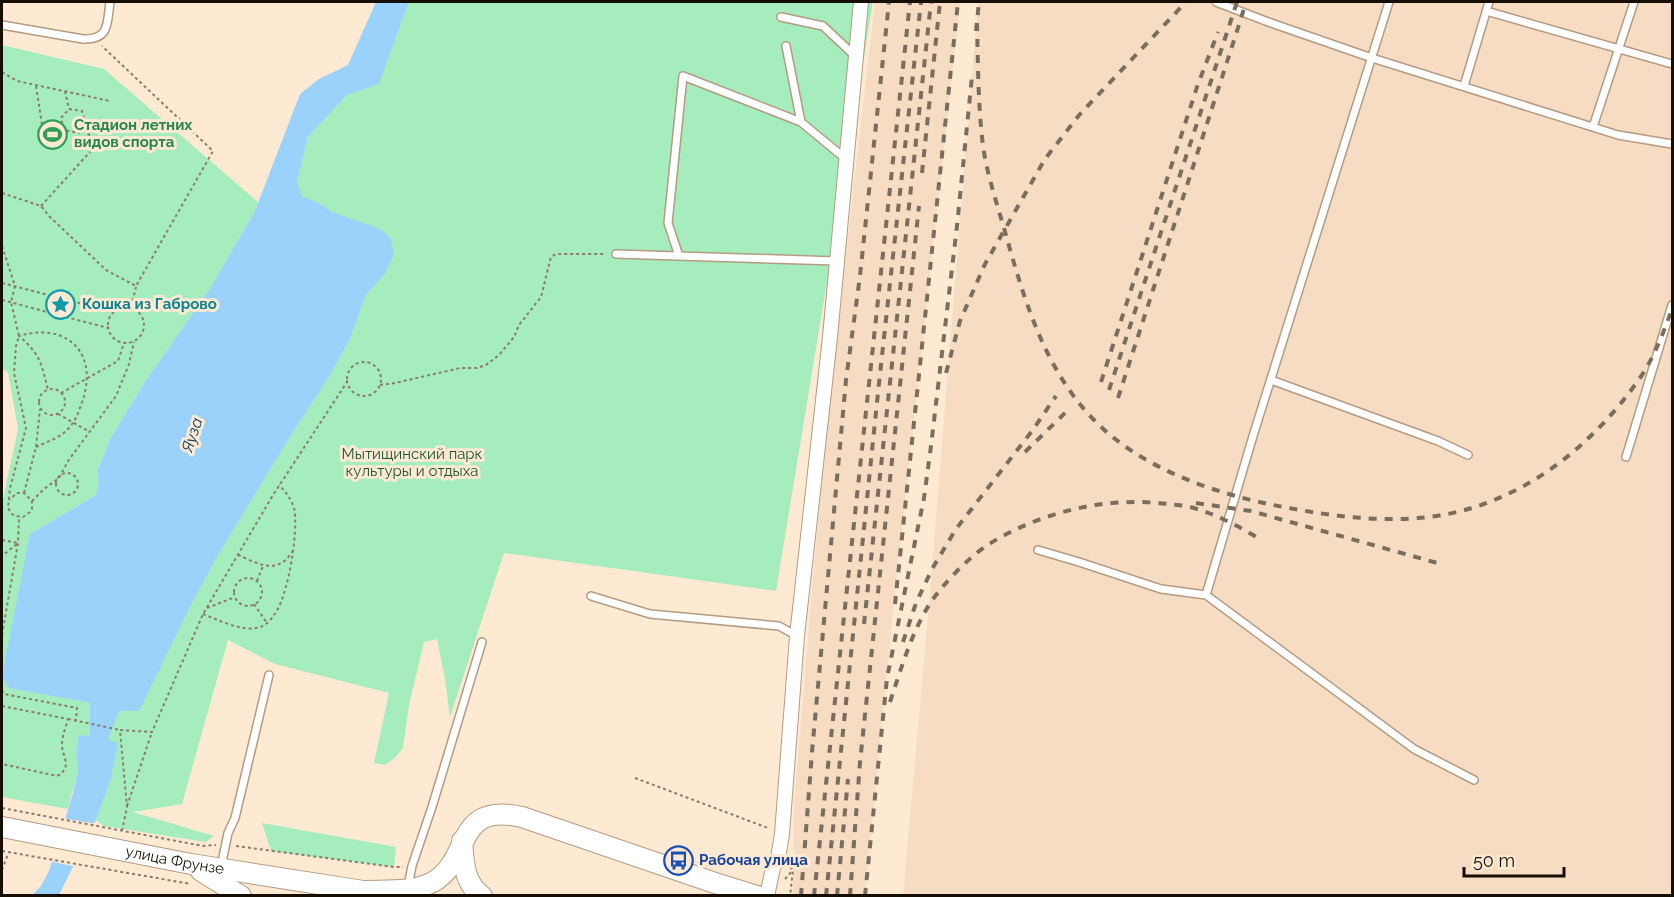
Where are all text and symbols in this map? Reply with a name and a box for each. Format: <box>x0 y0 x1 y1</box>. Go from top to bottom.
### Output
place label: Стадион летних видов спорта <box>74 116 192 151</box>
sports icon: Стадион летних видов спорта <box>37 118 69 150</box>
place icon: Кошка из Габрово <box>45 288 77 320</box>
place label: Кошка из Габрово <box>82 295 217 313</box>
water label: Яуза <box>177 415 207 455</box>
park label: Мытищинский парк культуры и отдыха <box>342 445 483 480</box>
scale bar <box>1464 840 1564 878</box>
street label: улица Фрунзе <box>124 842 226 878</box>
bus stop icon: Рабочая улица <box>662 844 694 876</box>
text: 50 m <box>1473 850 1515 871</box>
place label: Рабочая улица <box>699 851 808 869</box>

